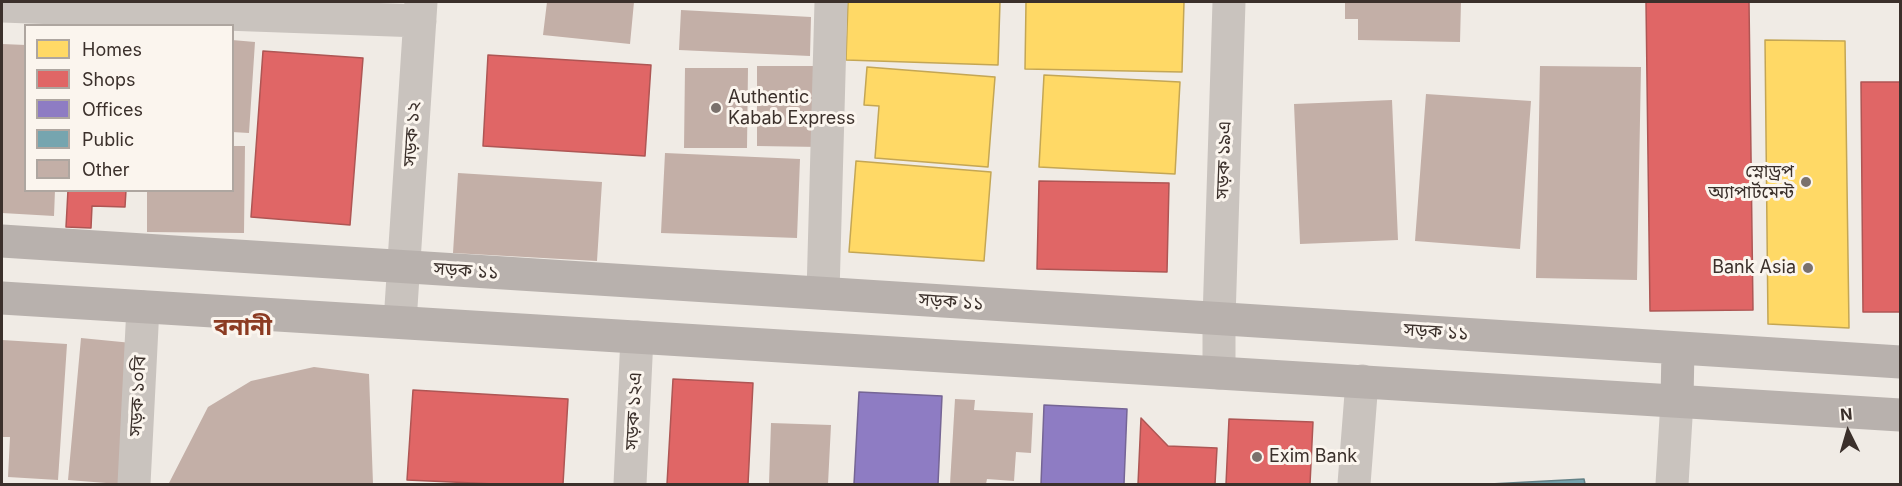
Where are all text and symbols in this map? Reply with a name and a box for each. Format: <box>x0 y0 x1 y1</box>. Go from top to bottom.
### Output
legend <box>24 24 234 192</box>
text: Homes <box>82 39 142 60</box>
text: Shops <box>82 69 136 90</box>
place label: Authentic Kabab Express <box>728 87 855 130</box>
text: Offices <box>82 99 143 120</box>
street label: সড়ক ১২ <box>399 101 425 167</box>
marker: Authentic Kabab Express <box>709 101 723 115</box>
street label: সড়ক ১৯এ <box>1212 121 1236 199</box>
text: Public <box>82 129 134 150</box>
text: Other <box>82 159 130 180</box>
place label: স্নোড্রপ অ্যাপার্টমেন্ট <box>1708 161 1794 204</box>
marker: স্নোড্রপ অ্যাপার্টমেন্ট <box>1799 175 1813 189</box>
place label: Bank Asia <box>1712 257 1796 279</box>
street label: সড়ক ১১ <box>433 258 499 284</box>
marker: Bank Asia <box>1801 261 1815 275</box>
street label: সড়ক ১১ <box>918 289 984 315</box>
district label: বনানী <box>214 314 272 342</box>
street label: সড়ক ১১ <box>1403 319 1469 345</box>
street label: সড়ক ১০বি <box>125 355 151 437</box>
street label: সড়ক ১২এ <box>621 371 647 451</box>
north arrow <box>1818 402 1878 462</box>
text: N <box>1839 404 1853 425</box>
place label: Exim Bank <box>1269 446 1357 468</box>
marker: Exim Bank <box>1250 450 1264 464</box>

